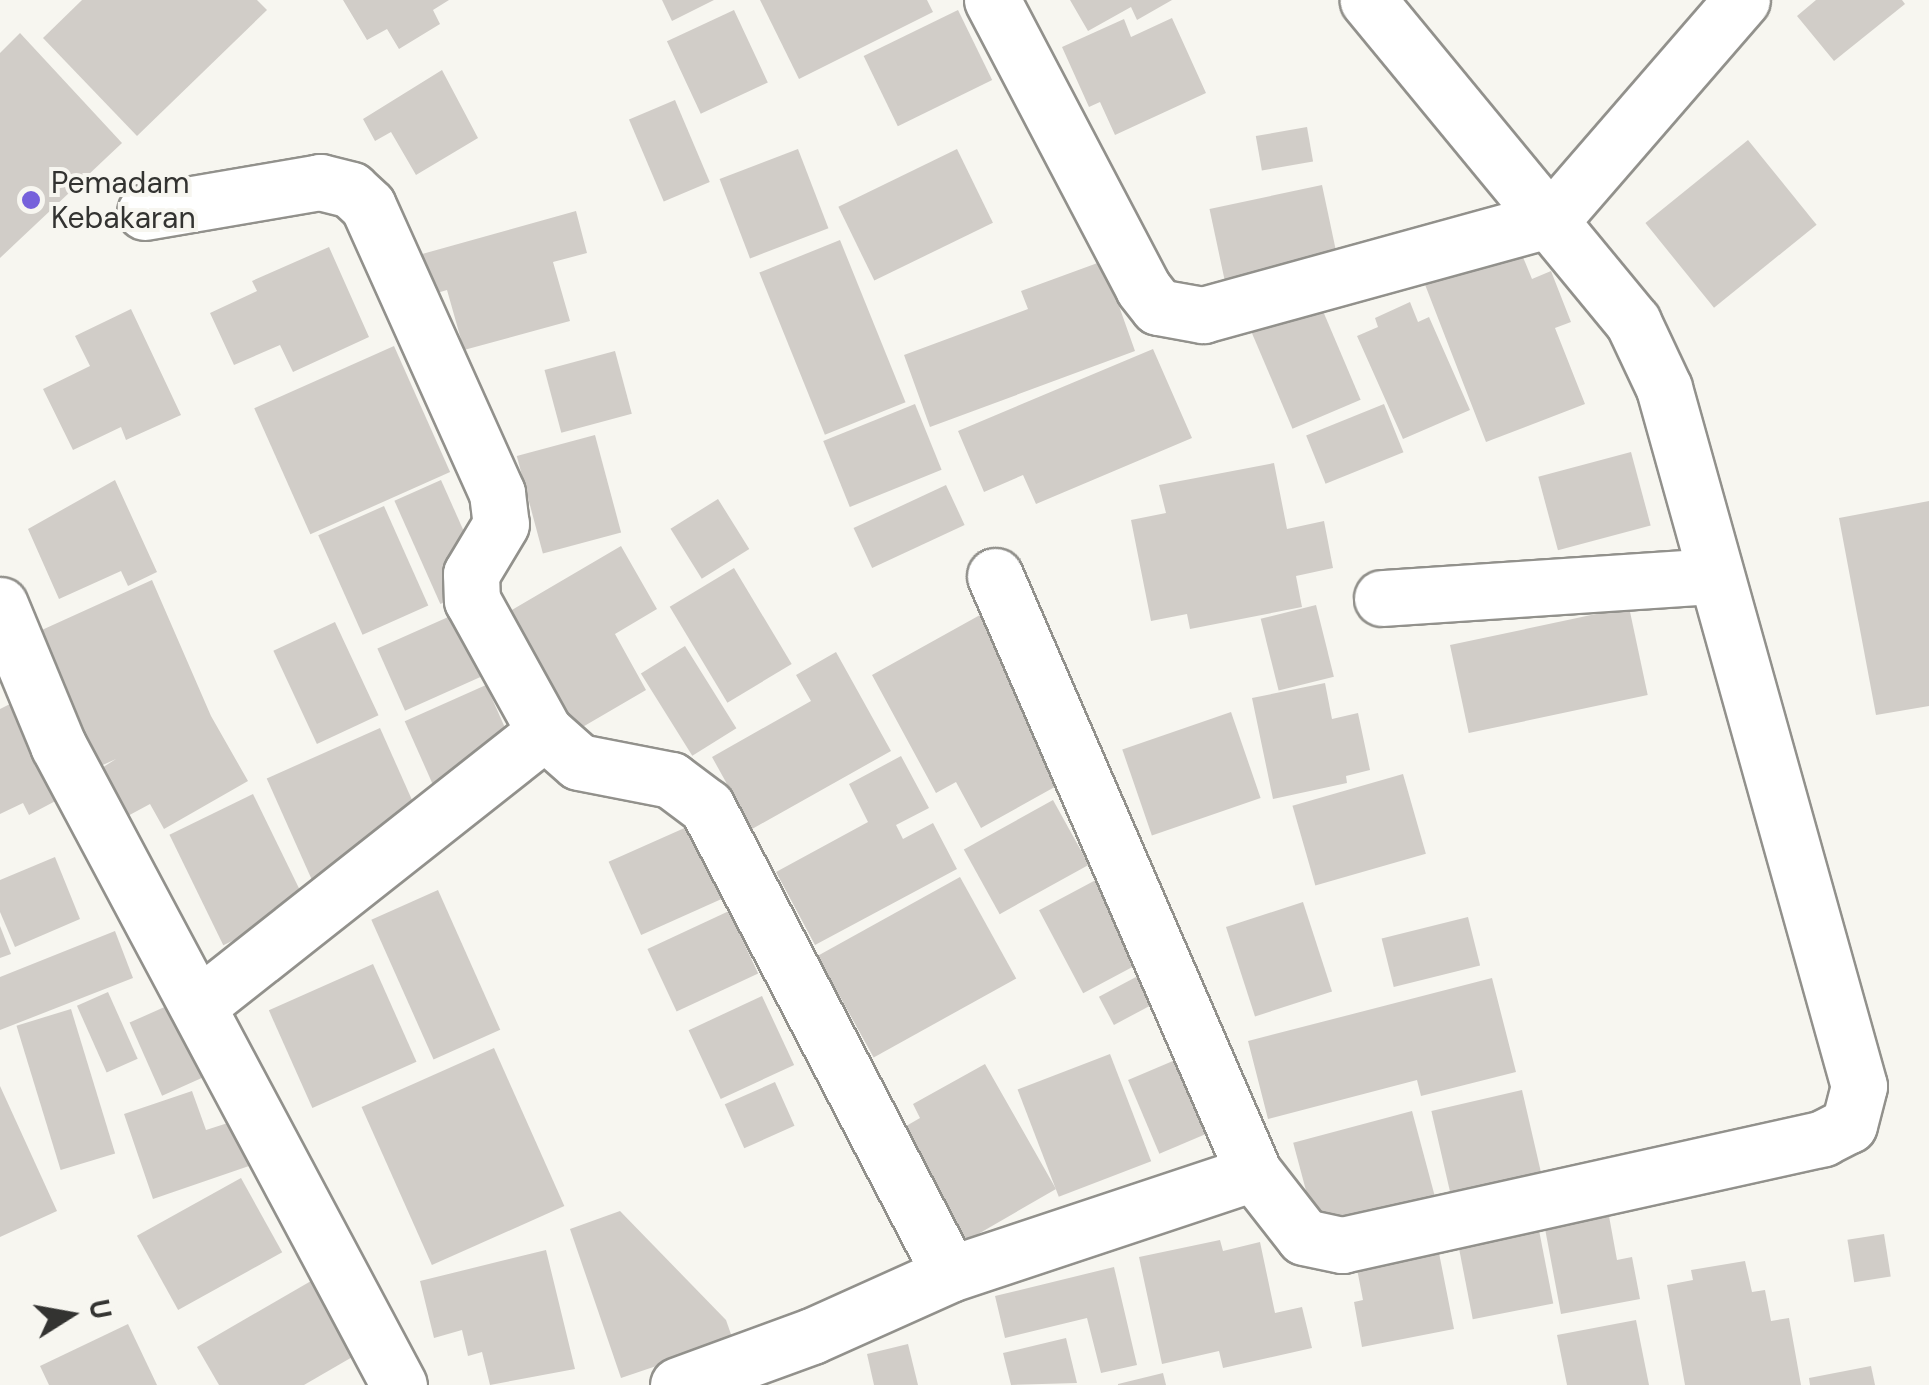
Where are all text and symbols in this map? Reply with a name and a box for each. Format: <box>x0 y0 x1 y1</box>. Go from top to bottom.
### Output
place label: Pemadam Kebakaran <box>51 165 196 236</box>
marker: Pemadam Kebakaran <box>20 189 42 211</box>
north arrow <box>20 1265 120 1365</box>
text: U <box>80 1296 120 1322</box>

